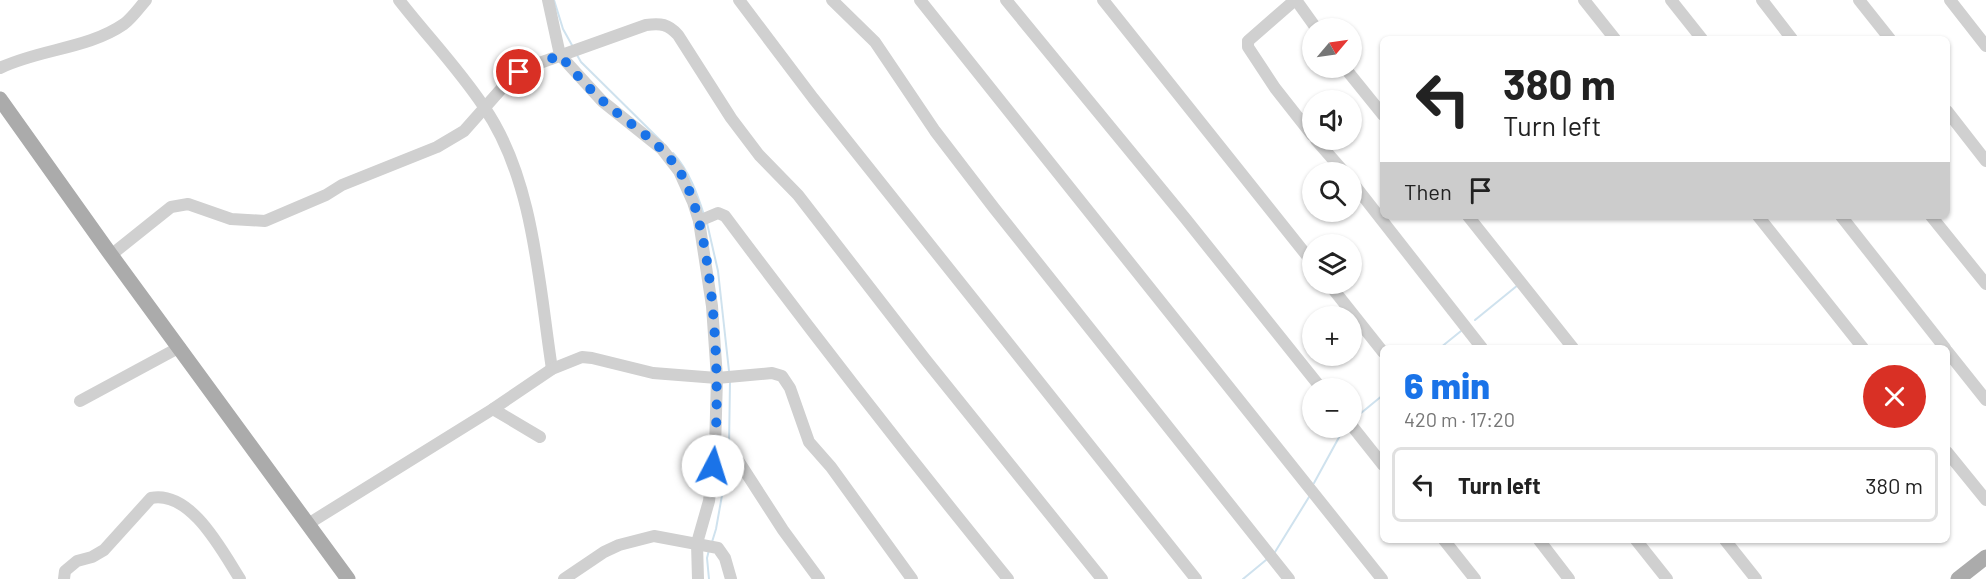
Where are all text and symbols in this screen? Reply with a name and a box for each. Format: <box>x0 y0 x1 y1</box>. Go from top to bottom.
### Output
north arrow <box>1302 18 1362 78</box>
map controls <box>1302 18 1362 438</box>
pin <box>493 46 544 97</box>
icon: arrive <box>502 55 535 88</box>
text: 380 m <box>1503 58 1616 108</box>
icon: left <box>1404 60 1482 138</box>
button: sound <box>1302 90 1362 150</box>
text: Turn left <box>1503 109 1601 141</box>
button: search <box>1302 162 1362 222</box>
icon: arrive <box>1464 174 1497 207</box>
text: Then <box>1404 178 1452 204</box>
button: layers <box>1302 234 1362 294</box>
button: + <box>1302 306 1362 366</box>
text: 6 min <box>1404 363 1490 406</box>
button: close <box>1863 365 1926 428</box>
button: − <box>1302 378 1362 438</box>
text: 420 m · 17:20 <box>1404 407 1515 431</box>
position arrow <box>681 434 745 498</box>
icon: left <box>1407 468 1440 501</box>
text: Turn left <box>1458 472 1541 498</box>
text: 380 m <box>1865 472 1923 498</box>

